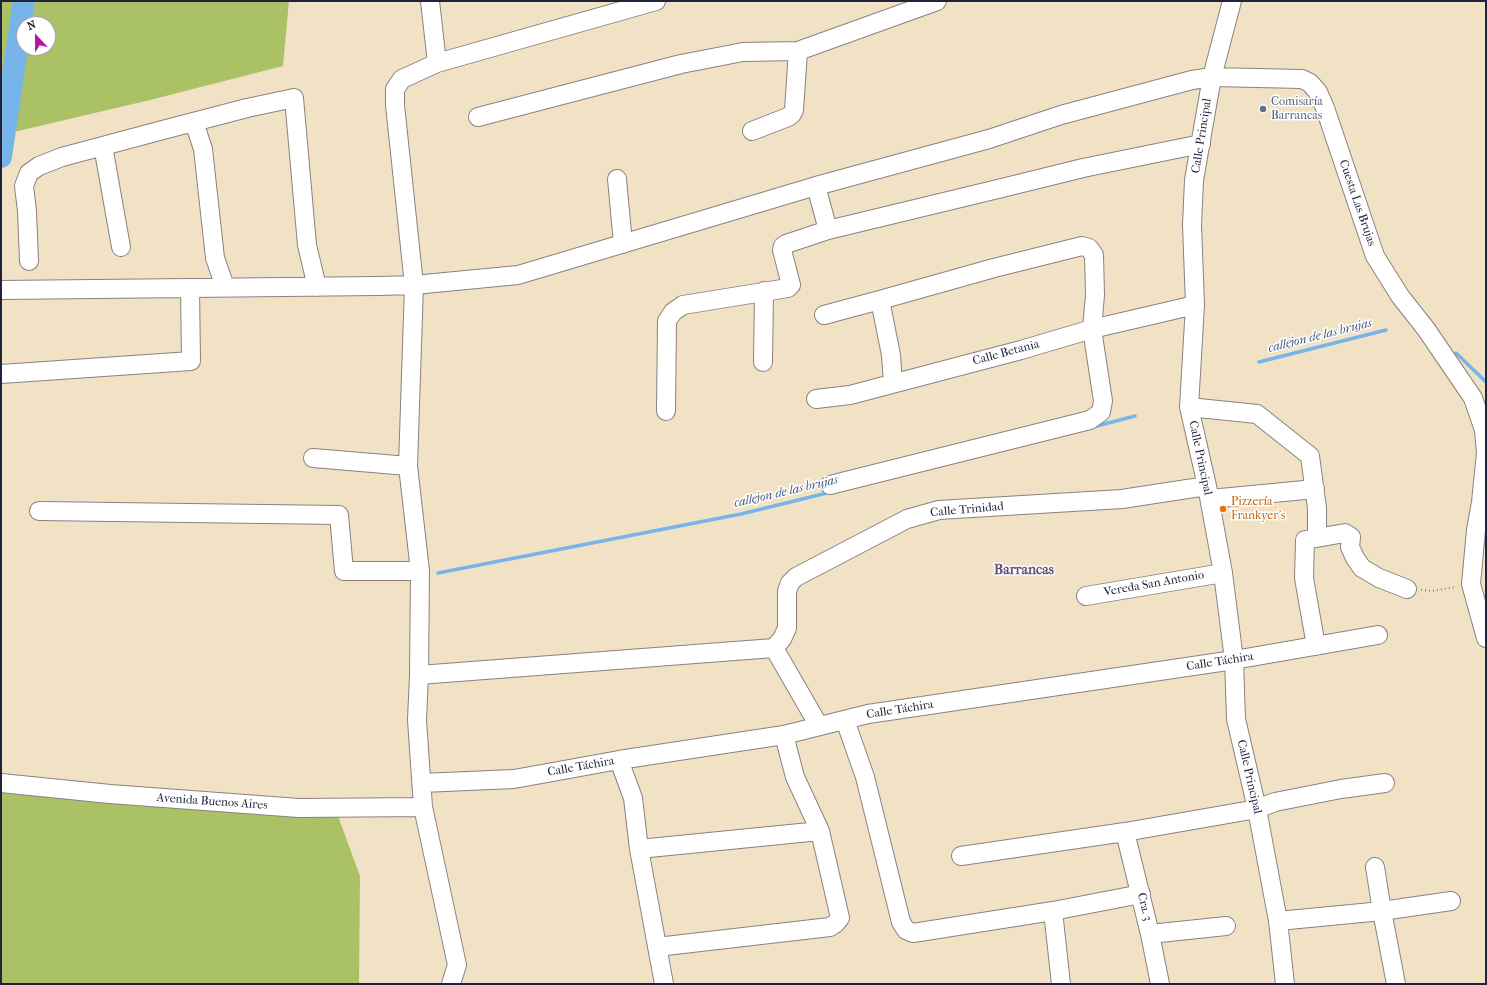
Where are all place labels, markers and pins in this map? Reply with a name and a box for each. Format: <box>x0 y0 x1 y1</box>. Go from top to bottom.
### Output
place label: Comisaría Barrancas <box>1271 95 1323 123</box>
marker: Comisaría Barrancas <box>1258 104 1268 114</box>
place label: Pizzería Frankyer's <box>1231 495 1285 523</box>
marker: Pizzería Frankyer's <box>1218 504 1228 514</box>

